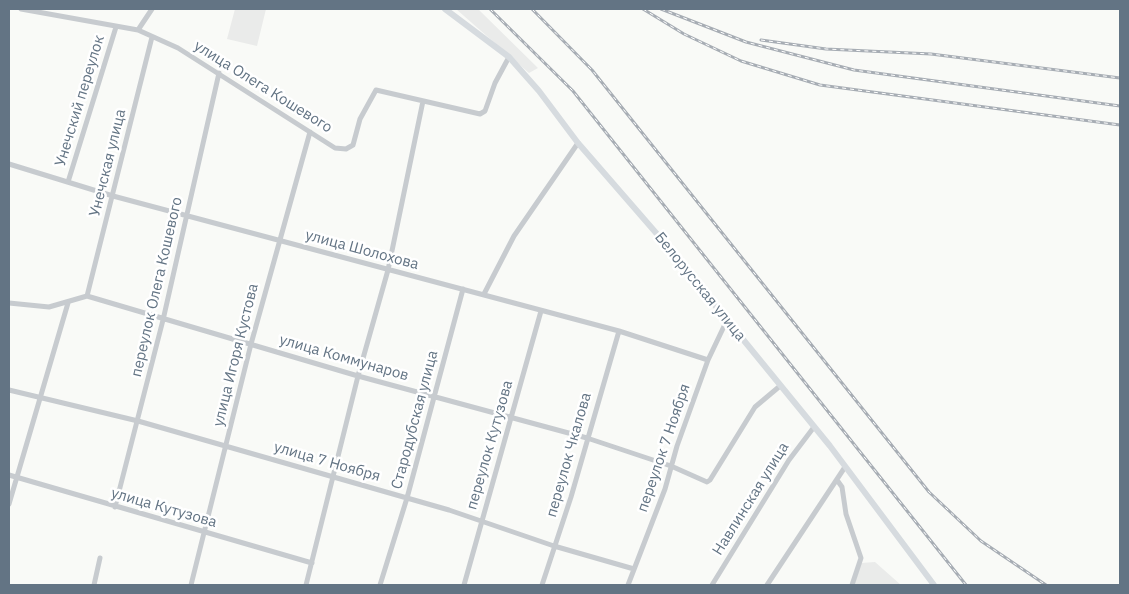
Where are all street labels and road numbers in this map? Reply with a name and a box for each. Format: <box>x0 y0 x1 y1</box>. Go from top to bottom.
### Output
street label: Унечский переулок <box>51 33 109 169</box>
street label: улица Олега Кошевого <box>191 37 335 137</box>
street label: Унечская улица <box>86 107 130 219</box>
street label: переулок Олега Кошевого <box>128 195 186 379</box>
street label: улица Шолохова <box>303 226 421 274</box>
street label: Белорусская улица <box>651 229 749 345</box>
street label: улица Игоря Кустова <box>210 282 262 428</box>
street label: улица Коммунаров <box>277 331 411 385</box>
street label: Стародубская улица <box>388 349 442 491</box>
street label: переулок Кутузова <box>463 378 517 512</box>
street label: переулок 7 Ноября <box>634 382 694 514</box>
street label: переулок Чкалова <box>543 391 595 519</box>
street label: улица 7 Ноября <box>272 438 382 486</box>
street label: Навлинская улица <box>709 439 793 559</box>
street label: улица Кутузова <box>109 484 219 532</box>

